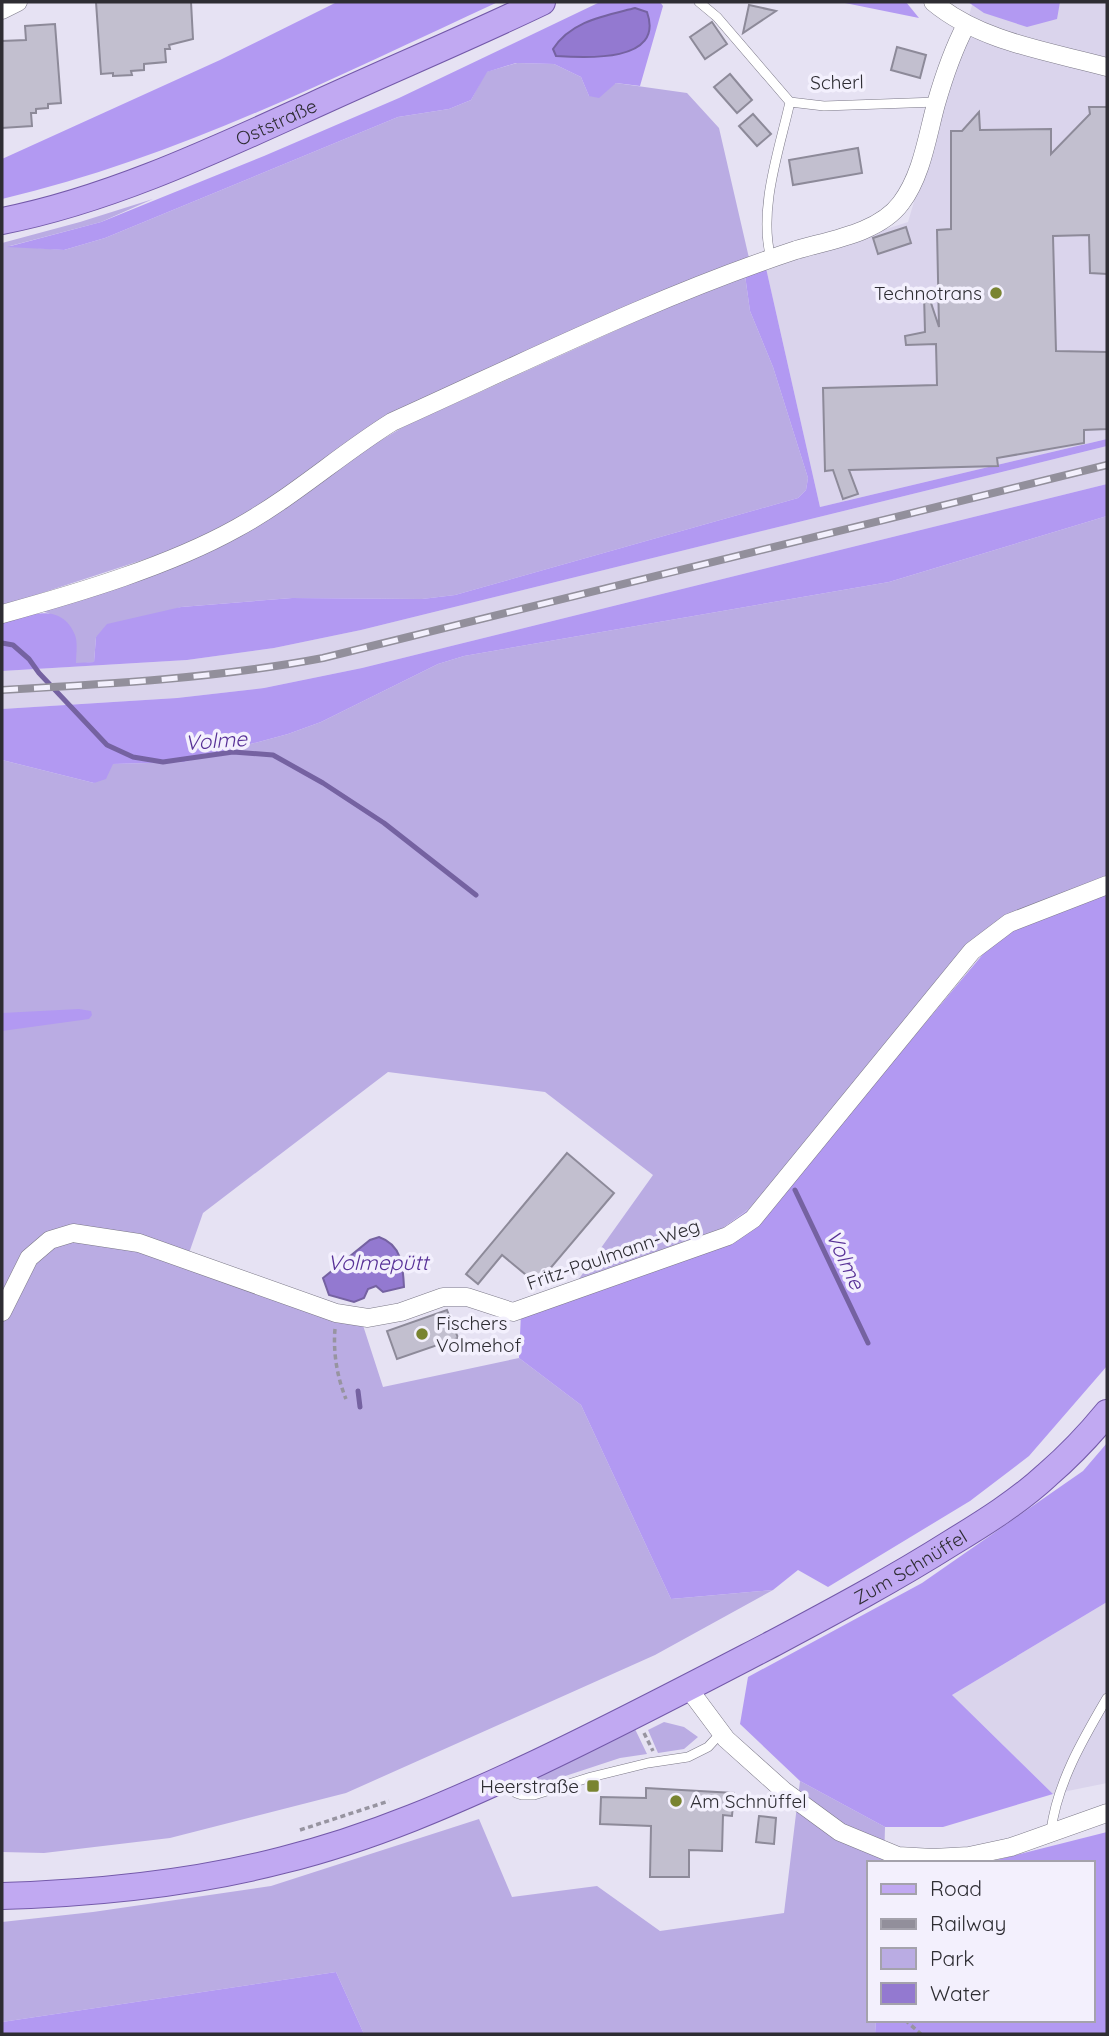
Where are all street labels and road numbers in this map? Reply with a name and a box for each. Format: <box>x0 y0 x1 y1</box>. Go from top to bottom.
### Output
street label: Scherl <box>810 70 864 94</box>
street label: Oststraße <box>232 93 321 151</box>
street label: Fritz-Paulmann-Weg <box>523 1213 703 1295</box>
street label: Zum Schnüffel <box>849 1524 971 1610</box>

